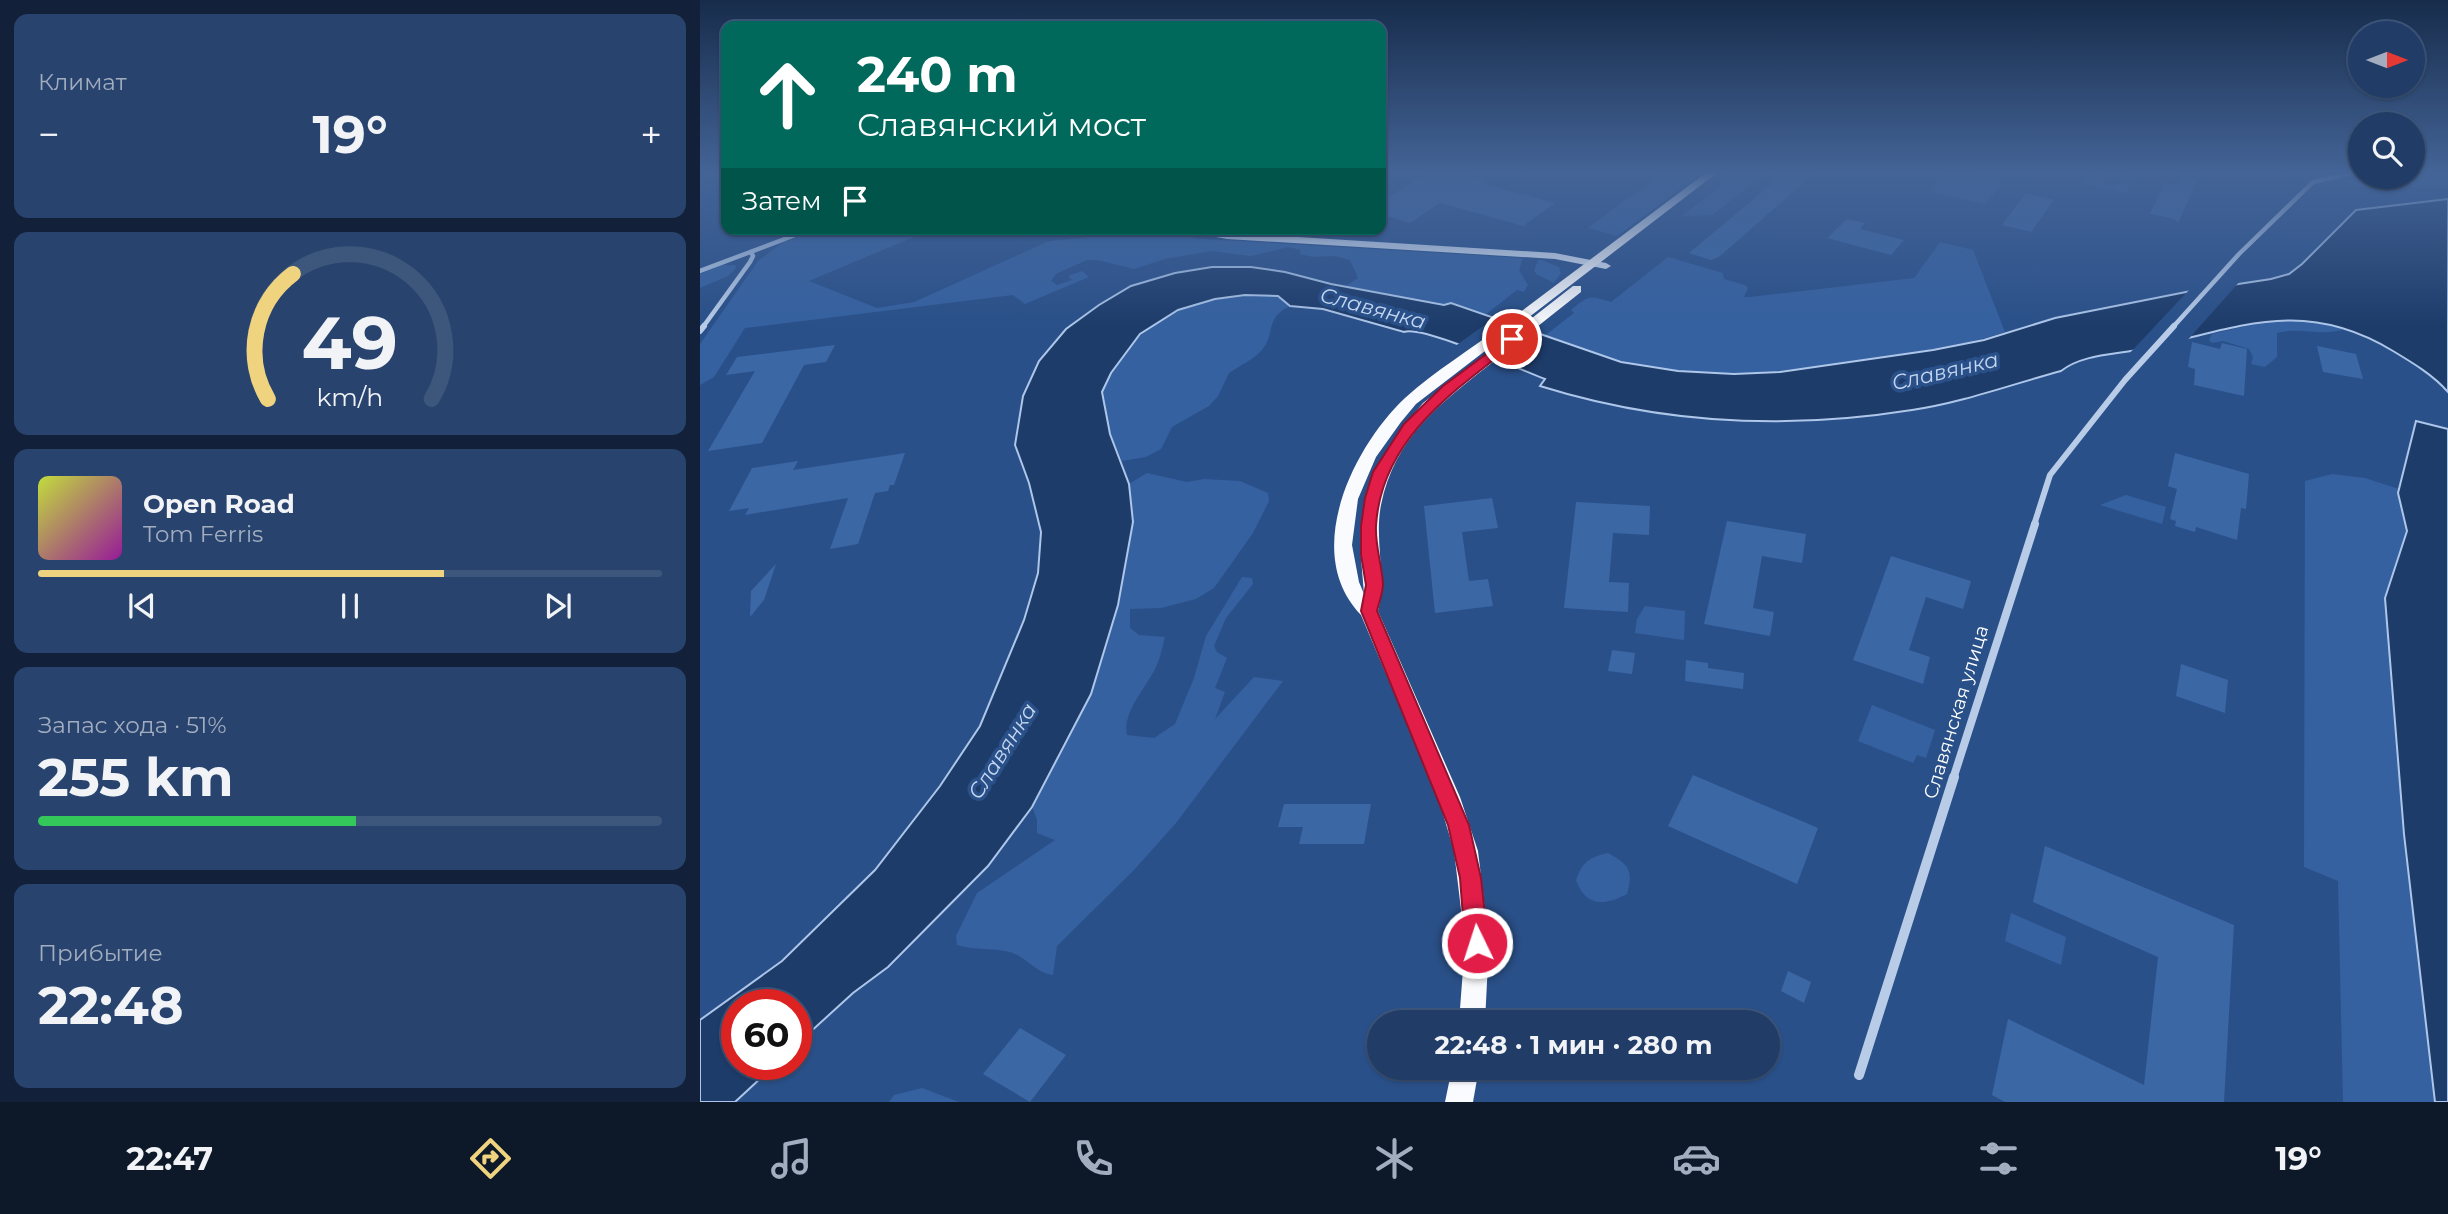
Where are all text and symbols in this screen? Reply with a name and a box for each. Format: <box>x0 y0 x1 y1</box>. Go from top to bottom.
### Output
north arrow <box>2348 21 2426 98</box>
map controls <box>2348 21 2425 189</box>
text: 240 m <box>857 45 1018 104</box>
icon: ahead <box>742 49 833 140</box>
text: Климат <box>38 68 127 96</box>
text: 19° <box>312 103 388 166</box>
text: Славянский мост <box>857 105 1146 144</box>
text: − <box>38 111 60 158</box>
text: + <box>640 111 662 158</box>
button: search <box>2348 112 2425 189</box>
icon: arrive <box>836 182 874 220</box>
text: Затем <box>742 185 822 217</box>
water label: Славянка <box>1317 282 1429 334</box>
text: 49 <box>302 300 398 388</box>
pin <box>1482 309 1542 369</box>
icon: arrive <box>1493 320 1531 358</box>
water label: Славянка <box>1889 347 2001 395</box>
text: km/h <box>317 382 383 412</box>
text: Open Road <box>143 488 295 520</box>
text: Tom Ferris <box>143 520 263 548</box>
icon: previous <box>123 587 161 625</box>
icon: pause <box>331 587 369 625</box>
icon: next <box>539 587 577 625</box>
street label: Славянская улица <box>1919 622 1993 802</box>
water label: Славянка <box>963 698 1041 804</box>
text: Запас хода · 51% <box>38 711 226 739</box>
text: 255 km <box>38 746 233 809</box>
position arrow <box>1440 906 1514 980</box>
text: Прибытие <box>38 939 163 967</box>
text: 22:48 <box>38 974 184 1037</box>
speed limit sign: 60 <box>721 989 812 1080</box>
text: 22:48 · 1 мин · 280 m <box>1435 1029 1713 1061</box>
icon: directions <box>466 1134 515 1183</box>
icon: music <box>767 1134 816 1183</box>
icon: phone <box>1069 1134 1118 1183</box>
icon: climate <box>1370 1134 1419 1183</box>
icon: car <box>1672 1134 1721 1183</box>
icon: filters <box>1974 1134 2023 1183</box>
text: 22:47 <box>126 1139 213 1178</box>
text: 19° <box>2275 1139 2322 1178</box>

